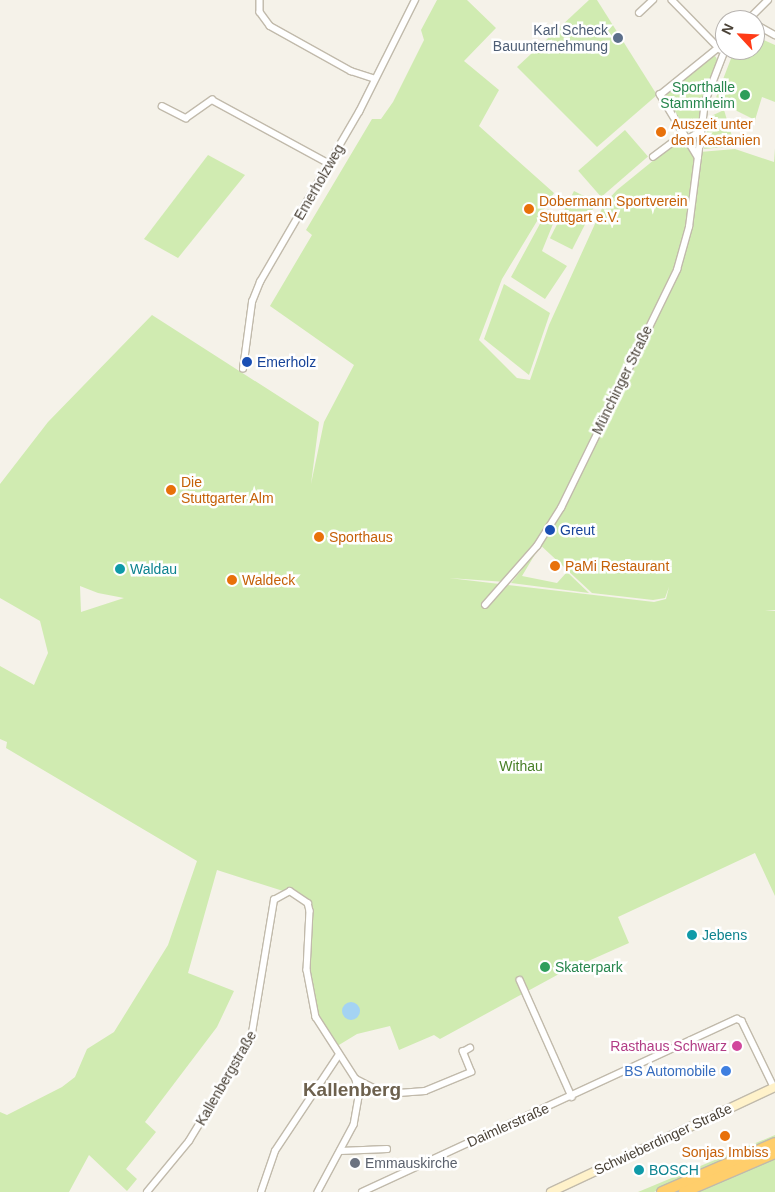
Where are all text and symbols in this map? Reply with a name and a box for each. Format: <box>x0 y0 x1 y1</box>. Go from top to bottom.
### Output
north arrow <box>715 10 765 60</box>
text: N <box>718 21 737 37</box>
place label: Karl Scheck Bauunternehmung <box>493 22 608 54</box>
marker: Karl Scheck Bauunternehmung <box>612 32 624 44</box>
place label: Sporthalle Stammheim <box>660 79 735 111</box>
marker: Sporthalle Stammheim <box>739 89 751 101</box>
place label: Auszeit unter den Kastanien <box>671 116 761 148</box>
marker: Auszeit unter den Kastanien <box>655 126 667 138</box>
street label: Emerholzweg <box>291 141 347 223</box>
place label: Dobermann Sportverein Stuttgart e.V. <box>539 193 688 226</box>
marker: Dobermann Sportverein Stuttgart e.V. <box>523 203 535 215</box>
street label: Münchinger Straße <box>588 323 656 437</box>
place label: Emerholz <box>257 354 316 370</box>
marker: Emerholz <box>241 356 253 368</box>
place label: Die Stuttgarter Alm <box>181 474 274 507</box>
marker: Die Stuttgarter Alm <box>165 484 177 496</box>
place label: Greut <box>560 522 595 538</box>
marker: Greut <box>544 524 556 536</box>
place label: Sporthaus <box>329 529 393 545</box>
marker: Sporthaus <box>313 531 325 543</box>
place label: PaMi Restaurant <box>565 558 669 574</box>
marker: PaMi Restaurant <box>549 560 561 572</box>
place label: Waldau <box>130 561 177 577</box>
marker: Waldau <box>114 563 126 575</box>
place label: Waldeck <box>242 572 295 588</box>
marker: Waldeck <box>226 574 238 586</box>
park label: Withau <box>499 758 543 774</box>
place label: Jebens <box>702 927 747 943</box>
marker: Jebens <box>686 929 698 941</box>
place label: Skaterpark <box>555 959 623 975</box>
marker: Skaterpark <box>539 961 551 973</box>
street label: Kallenbergstraße <box>192 1028 260 1128</box>
place label: Rasthaus Schwarz <box>610 1038 727 1054</box>
marker: Rasthaus Schwarz <box>731 1040 743 1052</box>
place label: BS Automobile <box>623 1063 716 1079</box>
marker: BS Automobile <box>720 1065 732 1077</box>
district label: Kallenberg <box>303 1079 401 1101</box>
street label: Daimlerstraße <box>464 1099 552 1151</box>
street label: Schwieberdinger Straße <box>591 1100 735 1178</box>
marker: Sonjas Imbiss <box>719 1130 731 1142</box>
place label: Sonjas Imbiss <box>681 1144 769 1160</box>
place label: Emmauskirche <box>365 1155 458 1171</box>
marker: Emmauskirche <box>349 1157 361 1169</box>
place label: BOSCH <box>649 1162 699 1178</box>
marker: BOSCH <box>633 1164 645 1176</box>

